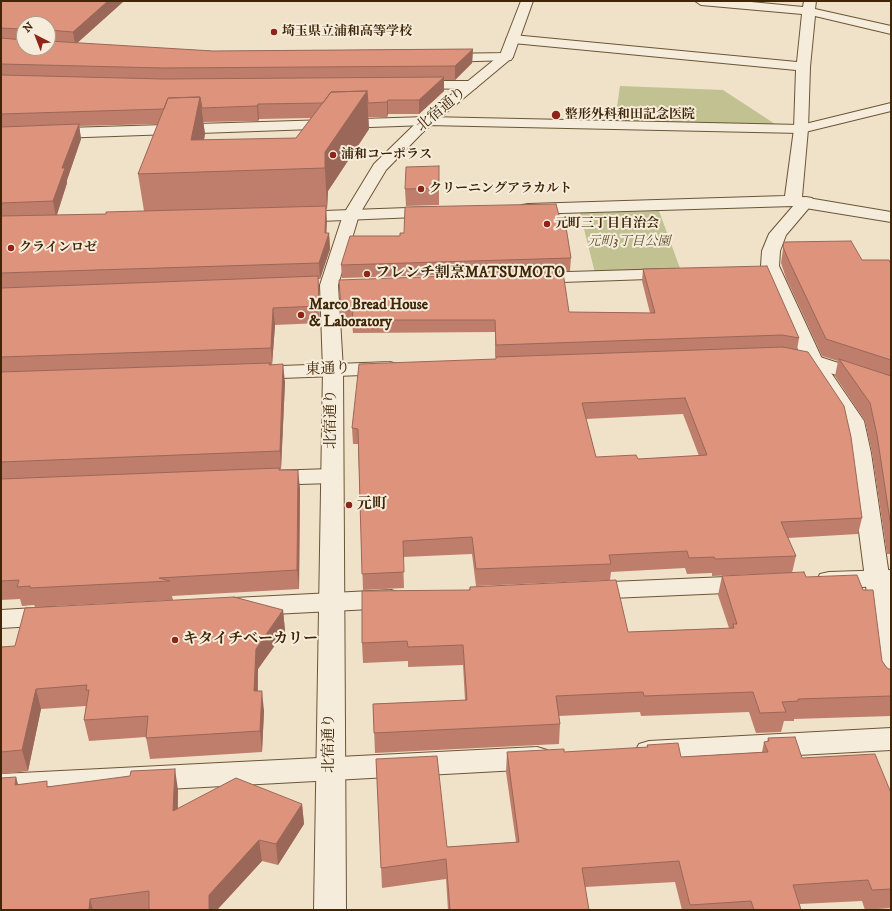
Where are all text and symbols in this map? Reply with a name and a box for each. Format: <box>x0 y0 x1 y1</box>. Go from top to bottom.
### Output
north arrow <box>16 16 56 56</box>
text: N <box>21 20 37 36</box>
place label: 埼玉県立浦和高等学校 <box>282 24 412 40</box>
marker: 埼玉県立浦和高等学校 <box>269 27 279 37</box>
street label: 北宿通り <box>413 84 471 136</box>
place label: 整形外科和田記念医院 <box>565 107 695 123</box>
marker: 整形外科和田記念医院 <box>550 109 562 121</box>
place label: 浦和コーポラス <box>341 147 432 163</box>
marker: 浦和コーポラス <box>328 150 338 160</box>
place label: クリーニングアラカルト <box>429 181 572 197</box>
marker: クリーニングアラカルト <box>416 184 426 194</box>
place label: 元町三丁目自治会 <box>555 216 659 232</box>
marker: 元町三丁目自治会 <box>542 219 552 229</box>
park label: 元町3丁目公園 <box>588 234 670 250</box>
place label: クラインロゼ <box>19 240 97 256</box>
marker: クラインロゼ <box>6 243 16 253</box>
place label: フレンチ割烹MATSUMOTO <box>375 265 565 283</box>
marker: フレンチ割烹MATSUMOTO <box>362 269 372 279</box>
place label: Marco Bread House & Laboratory <box>309 297 428 332</box>
marker: Marco Bread House & Laboratory <box>296 310 306 320</box>
street label: 東通り <box>305 360 351 380</box>
street label: 北宿通り <box>323 389 341 449</box>
place label: 元町 <box>357 496 387 514</box>
marker: 元町 <box>344 500 354 510</box>
place label: キタイチベーカリー <box>183 631 318 649</box>
marker: キタイチベーカリー <box>170 635 180 645</box>
street label: 北宿通り <box>321 713 339 773</box>

